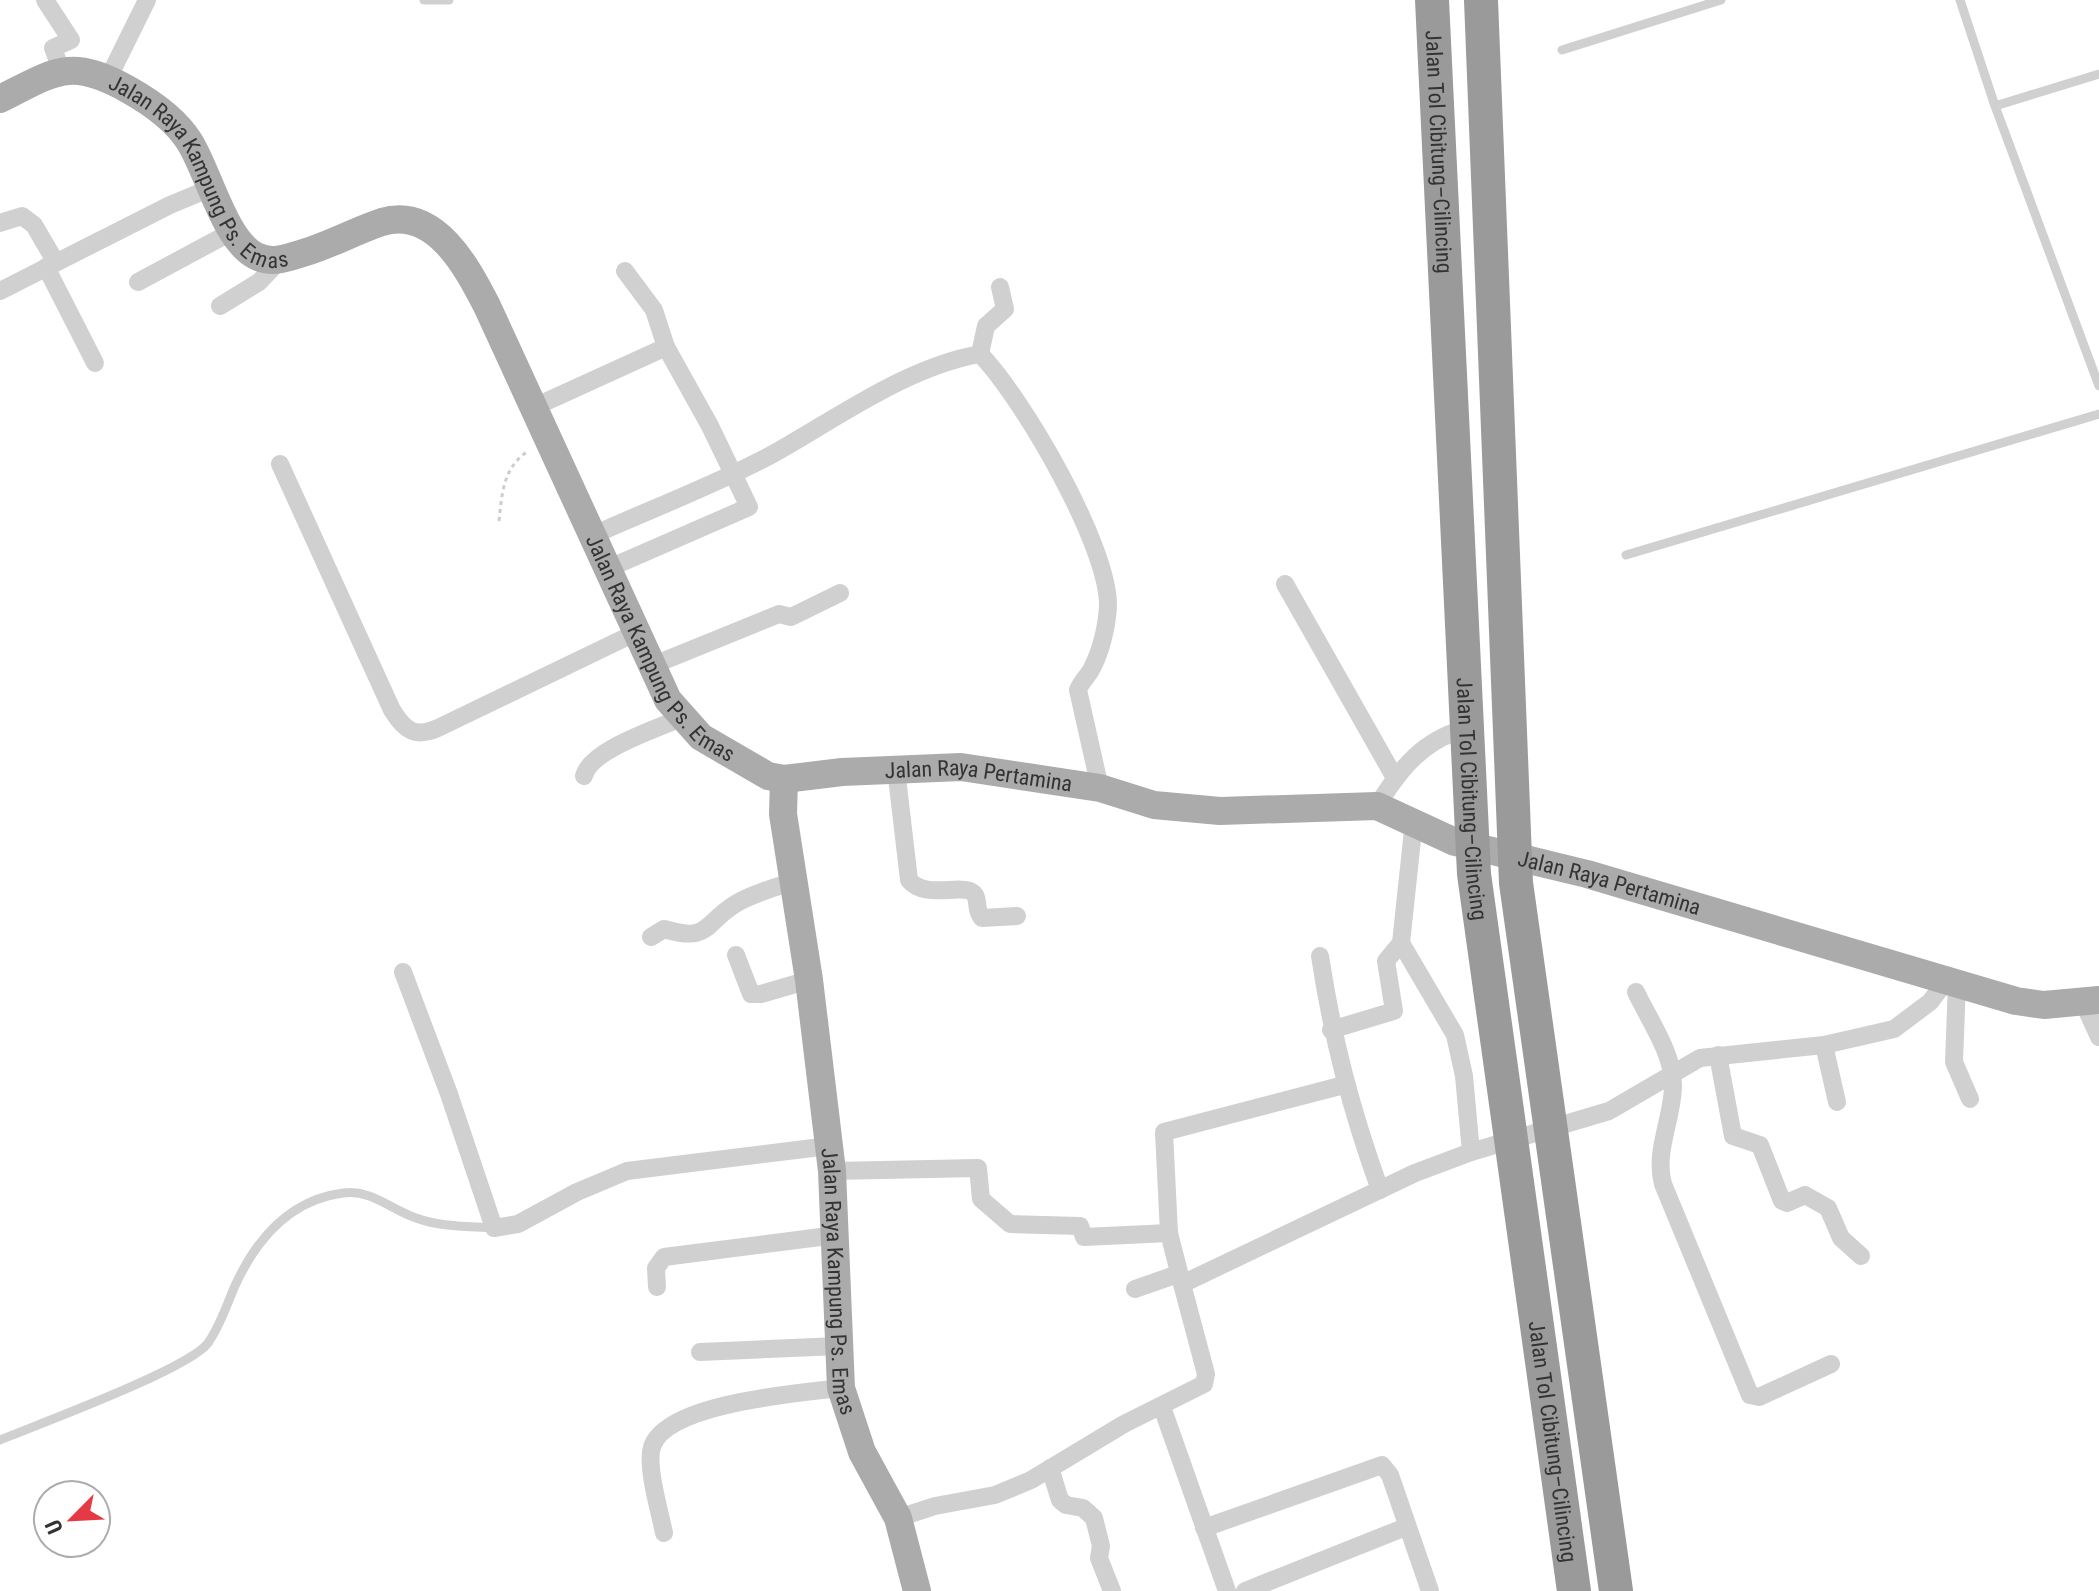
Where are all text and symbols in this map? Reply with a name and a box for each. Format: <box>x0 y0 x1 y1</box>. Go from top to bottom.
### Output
street label: Jalan Tol Cibitung–Cilincing <box>1420 30 1457 274</box>
street label: Jalan Raya Kampung Ps. Emas <box>105 70 290 273</box>
street label: Jalan Raya Kampung Ps. Emas <box>581 531 739 767</box>
street label: Jalan Tol Cibitung–Cilincing <box>1452 677 1492 922</box>
street label: Jalan Raya Pertamina <box>884 755 1074 797</box>
street label: Jalan Raya Pertamina <box>1515 846 1704 920</box>
street label: Jalan Raya Kampung Ps. Emas <box>816 1146 861 1418</box>
street label: Jalan Tol Cibitung–Cilincing <box>1523 1319 1582 1564</box>
north arrow <box>32 1479 112 1559</box>
text: U <box>40 1516 68 1538</box>

